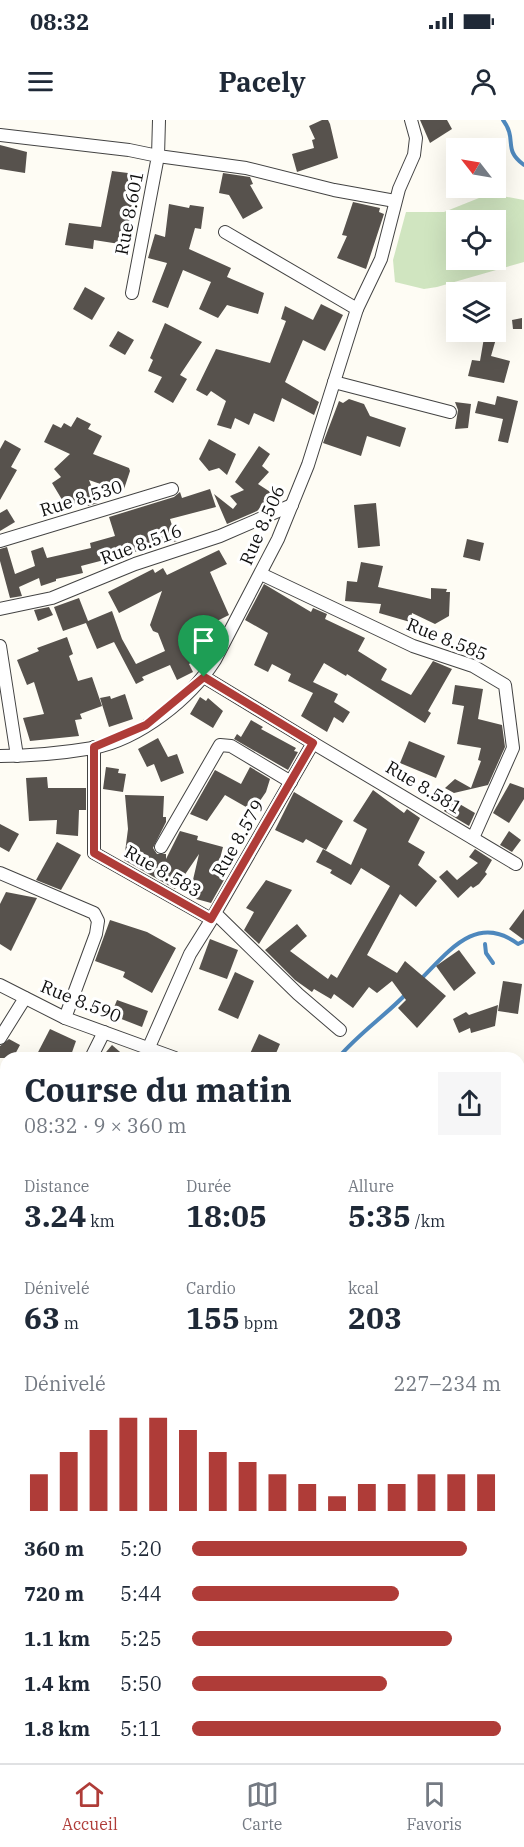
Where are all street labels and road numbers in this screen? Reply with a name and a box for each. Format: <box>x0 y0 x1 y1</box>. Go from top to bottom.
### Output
street label: Rue 8.601 <box>110 169 148 257</box>
street label: Rue 8.530 <box>37 475 125 521</box>
street label: Rue 8.506 <box>234 481 290 569</box>
street label: Rue 8.516 <box>97 519 185 569</box>
street label: Rue 8.585 <box>403 612 491 666</box>
street label: Rue 8.581 <box>382 755 466 819</box>
street label: Rue 8.579 <box>207 795 269 881</box>
street label: Rue 8.583 <box>120 840 206 902</box>
street label: Rue 8.590 <box>37 974 125 1028</box>

